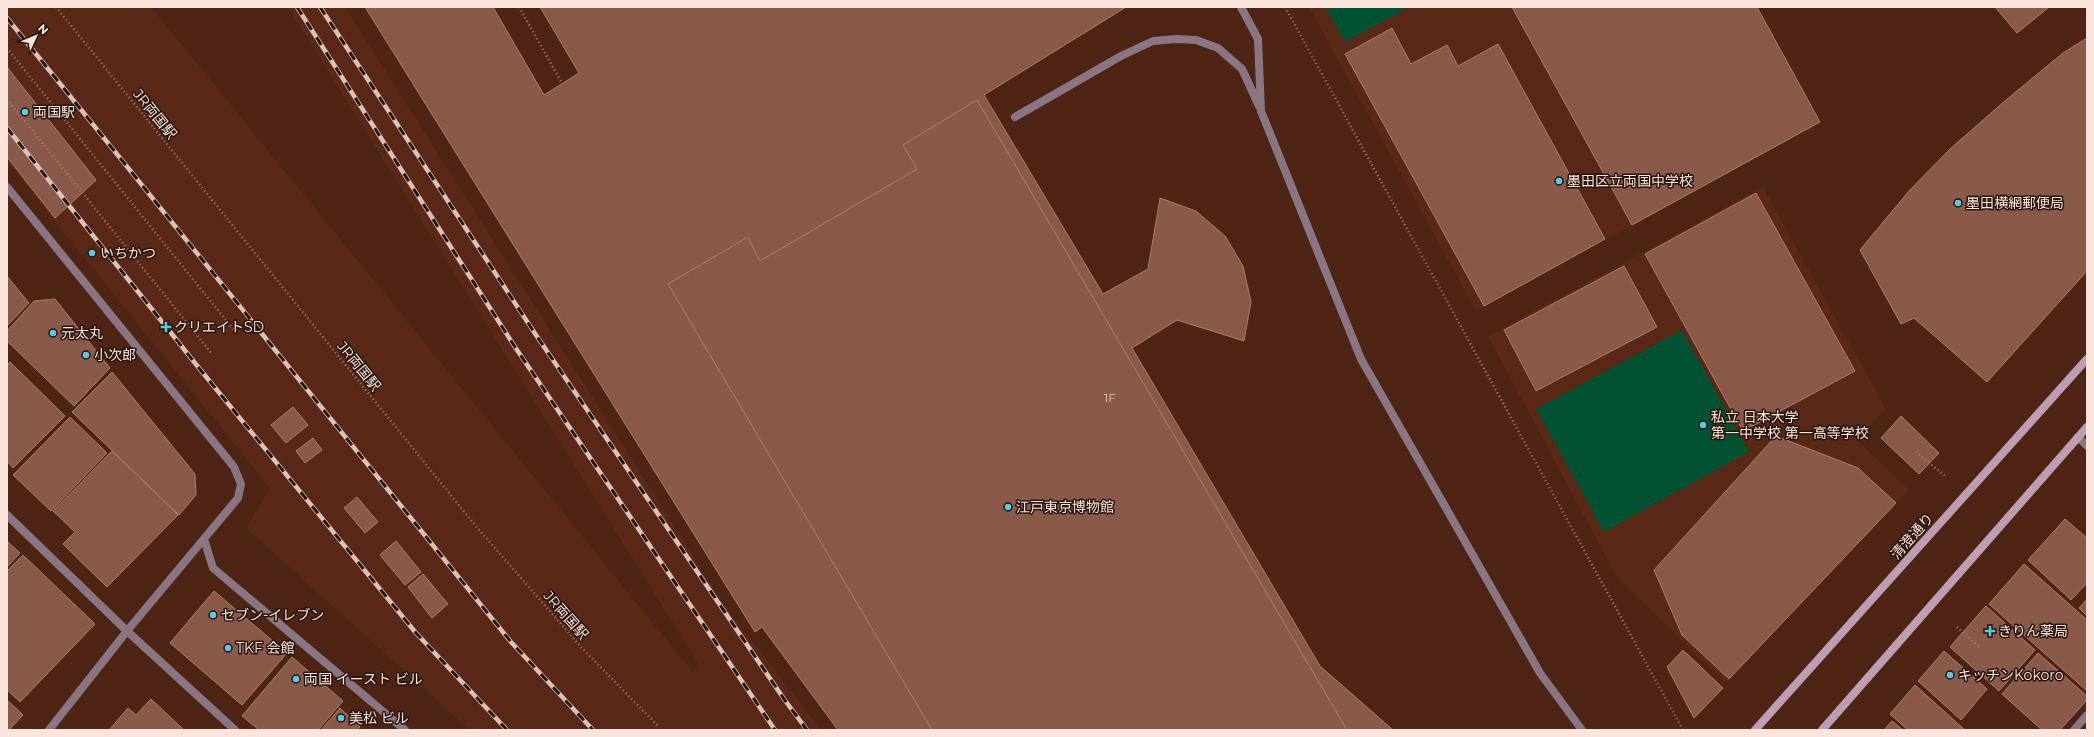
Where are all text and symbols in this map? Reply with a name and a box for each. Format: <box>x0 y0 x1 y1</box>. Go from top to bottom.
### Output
north arrow <box>16 16 56 56</box>
text: N <box>35 21 51 37</box>
street label: JR両国駅 <box>129 85 181 143</box>
place label: 両国駅 <box>33 103 75 121</box>
marker: 両国駅 <box>20 107 30 117</box>
place label: 墨田区立両国中学校 <box>1567 172 1693 190</box>
marker: 墨田区立両国中学校 <box>1554 176 1564 186</box>
place label: 墨田横網郵便局 <box>1966 194 2064 212</box>
marker: 墨田横網郵便局 <box>1953 198 1963 208</box>
place label: いちかつ <box>100 244 156 262</box>
marker: いちかつ <box>87 248 97 258</box>
place label: クリエイトSD <box>174 318 264 336</box>
marker: クリエイトSD <box>161 322 171 332</box>
place label: 元太丸 <box>61 324 103 342</box>
marker: 元太丸 <box>48 328 58 338</box>
street label: JR両国駅 <box>333 337 385 395</box>
place label: 小次郎 <box>94 346 136 364</box>
marker: 小次郎 <box>81 350 91 360</box>
house number: 1F <box>1104 390 1116 405</box>
place label: 私立 日本大学 第一中学校 第一高等学校 <box>1711 408 1869 442</box>
marker: 私立 日本大学 第一中学校 第一高等学校 <box>1698 420 1708 430</box>
place label: 江戸東京博物館 <box>1016 498 1114 516</box>
marker: 江戸東京博物館 <box>1003 502 1013 512</box>
street label: 清澄通り <box>1887 509 1937 563</box>
street label: JR両国駅 <box>539 586 592 643</box>
place label: セブン-イレブン <box>221 606 324 624</box>
marker: セブン-イレブン <box>208 610 218 620</box>
place label: きりん薬局 <box>1998 622 2068 640</box>
marker: きりん薬局 <box>1985 626 1995 636</box>
place label: TKF 会館 <box>236 639 295 657</box>
marker: TKF 会館 <box>223 643 233 653</box>
place label: キッチンKokoro <box>1958 666 2064 684</box>
place label: 両国 イースト ビル <box>304 670 423 688</box>
marker: キッチンKokoro <box>1945 670 1955 680</box>
marker: 両国 イースト ビル <box>291 674 301 684</box>
place label: 美松 ビル <box>349 709 409 727</box>
marker: 美松 ビル <box>336 713 346 723</box>

